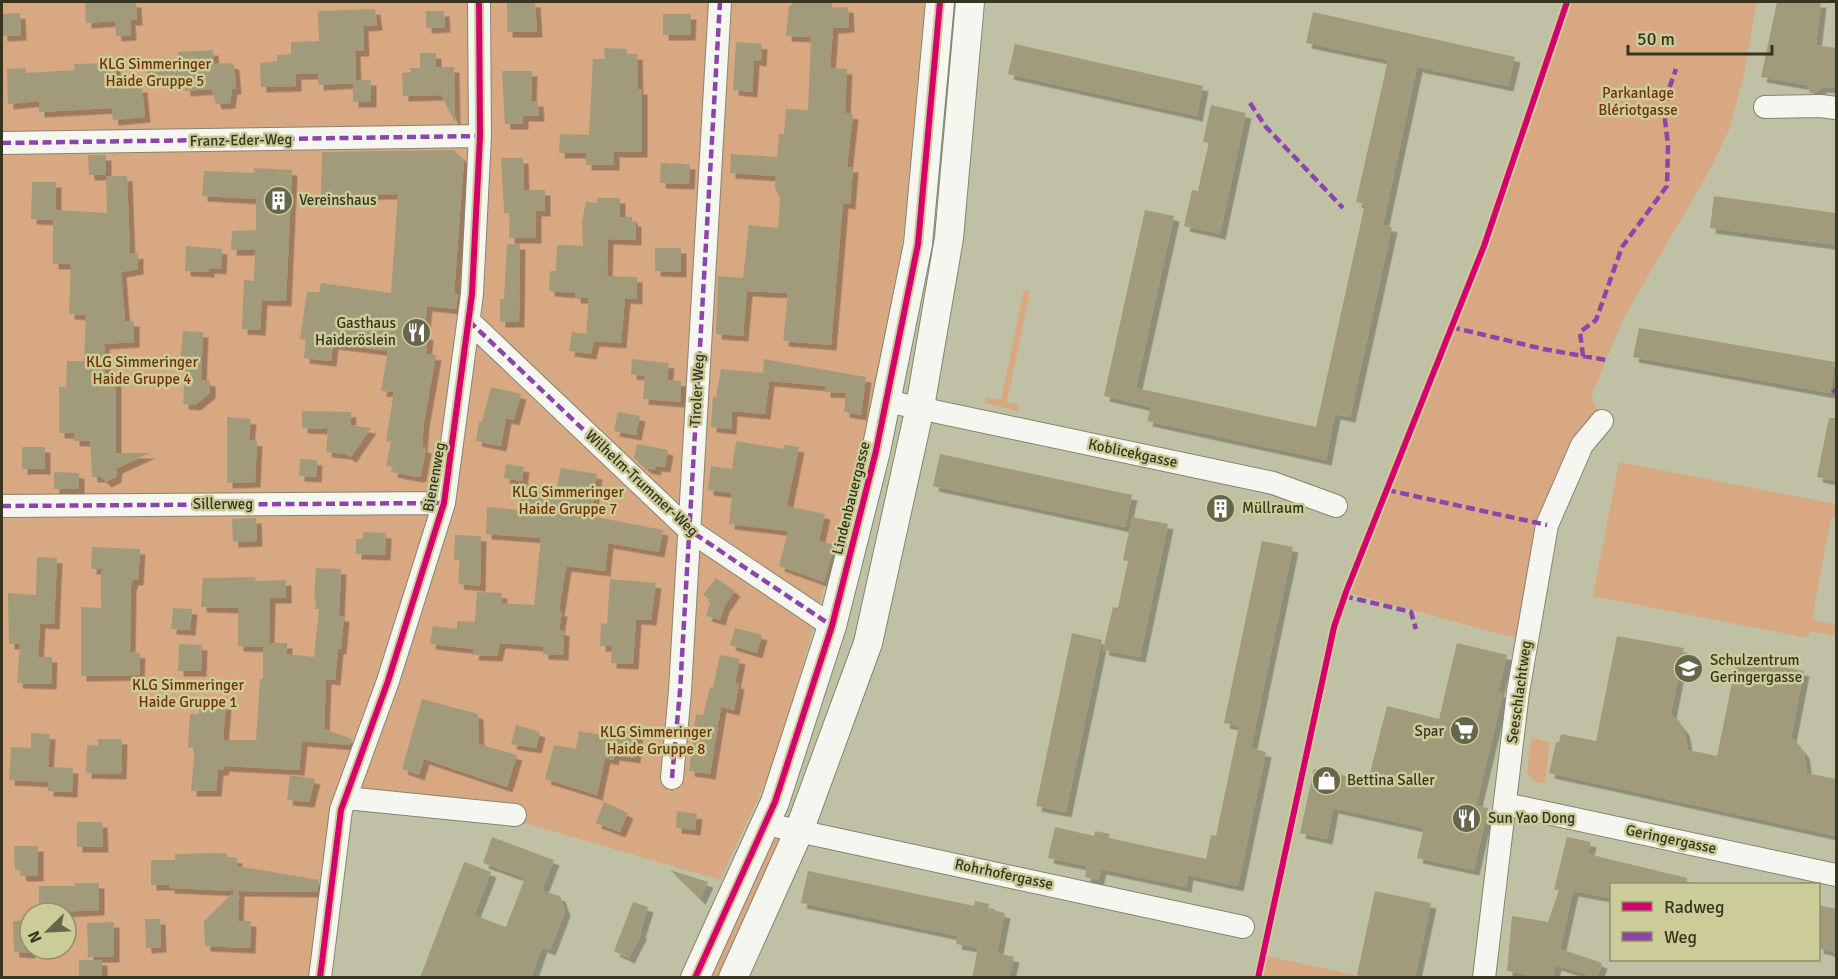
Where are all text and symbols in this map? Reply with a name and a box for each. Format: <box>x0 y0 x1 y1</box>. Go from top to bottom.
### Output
scale bar <box>1628 18 1772 56</box>
text: 50 m <box>1637 28 1675 50</box>
park label: KLG Simmeringer Haide Gruppe 5 <box>99 55 212 90</box>
park label: Parkanlage Blériotgasse <box>1598 84 1678 119</box>
street label: Franz-Eder-Weg <box>190 130 293 150</box>
building icon: Vereinshaus <box>262 184 294 216</box>
place label: Vereinshaus <box>299 191 377 209</box>
place label: Gasthaus Haideröslein <box>315 314 396 349</box>
restaurant icon: Gasthaus Haideröslein <box>401 316 433 348</box>
park label: KLG Simmeringer Haide Gruppe 4 <box>86 353 199 388</box>
street label: Tiroler Weg <box>686 353 708 427</box>
street label: Wilhelm-Trummer-Weg <box>582 426 702 540</box>
street label: Koblicekgasse <box>1087 435 1179 471</box>
street label: Lindenbauergasse <box>828 439 874 557</box>
street label: Bienenweg <box>419 441 449 513</box>
park label: KLG Simmeringer Haide Gruppe 7 <box>512 483 625 518</box>
building icon: Müllraum <box>1205 492 1237 524</box>
street label: Sillerweg <box>193 495 253 513</box>
place label: Müllraum <box>1242 499 1304 517</box>
street label: Seeschlachtweg <box>1503 639 1535 745</box>
place label: Schulzentrum Geringergasse <box>1710 651 1802 686</box>
school or university icon: Schulzentrum Geringergasse <box>1673 653 1705 685</box>
park label: KLG Simmeringer Haide Gruppe 1 <box>132 676 245 711</box>
supermarket icon: Spar <box>1449 715 1481 747</box>
place label: Spar <box>1415 722 1444 740</box>
park label: KLG Simmeringer Haide Gruppe 8 <box>600 723 713 758</box>
shop icon: Bettina Saller <box>1310 764 1342 796</box>
place label: Bettina Saller <box>1347 771 1435 789</box>
restaurant icon: Sun Yao Dong <box>1451 802 1483 834</box>
place label: Sun Yao Dong <box>1488 809 1575 827</box>
street label: Geringergasse <box>1624 821 1718 857</box>
street label: Rohrhofergasse <box>953 855 1055 893</box>
legend <box>1610 883 1820 961</box>
text: Radweg <box>1664 896 1725 918</box>
north arrow <box>18 901 78 961</box>
text: Weg <box>1664 926 1697 948</box>
text: N <box>24 928 47 946</box>

